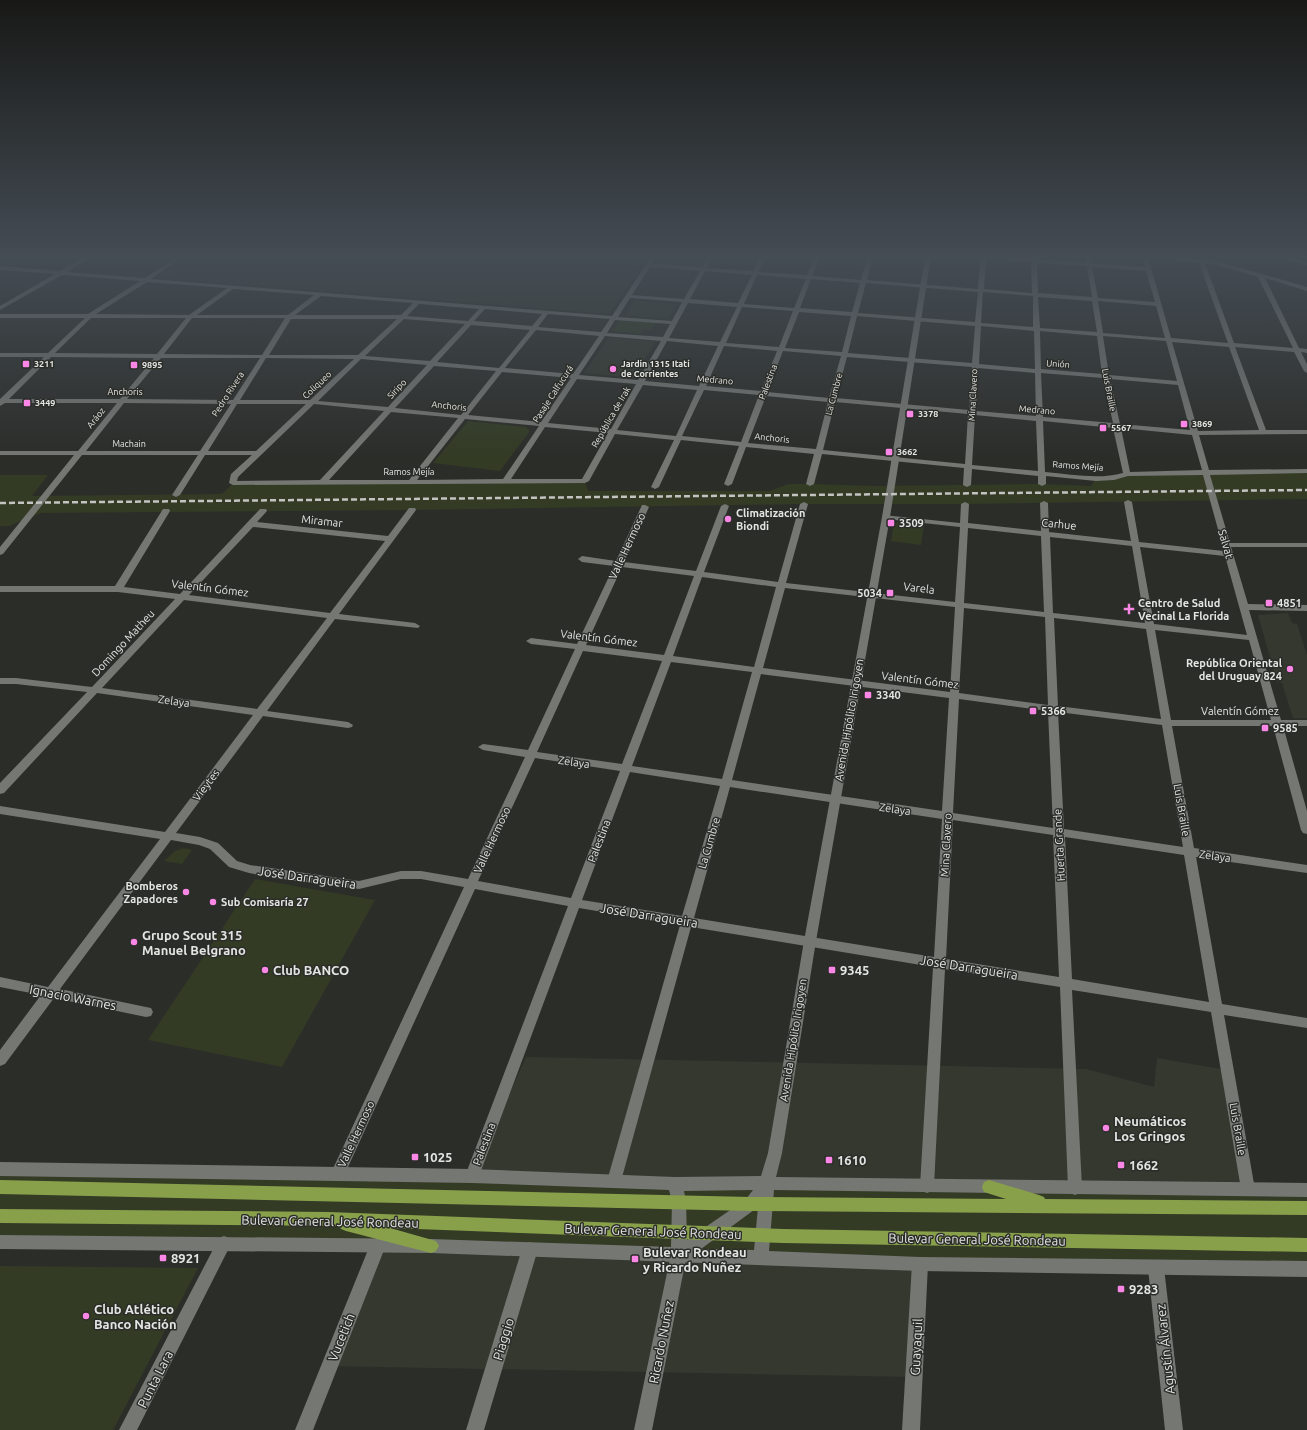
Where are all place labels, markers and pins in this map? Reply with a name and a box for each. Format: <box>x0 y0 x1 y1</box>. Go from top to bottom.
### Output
marker: 3211 <box>21 359 31 369</box>
place label: 3211 <box>34 359 54 369</box>
place label: Jardín 1315 Itatí de Corrientes <box>621 359 690 379</box>
marker: 9895 <box>129 360 139 370</box>
place label: 9895 <box>142 360 162 370</box>
marker: Jardín 1315 Itatí de Corrientes <box>608 364 618 374</box>
marker: 3449 <box>22 398 32 408</box>
place label: 3449 <box>35 398 55 408</box>
marker: 3378 <box>905 409 915 419</box>
place label: 3378 <box>918 409 938 419</box>
marker: 3869 <box>1179 419 1189 429</box>
place label: 3869 <box>1192 419 1212 429</box>
marker: 5567 <box>1098 423 1108 433</box>
place label: 5567 <box>1111 423 1131 433</box>
marker: 3662 <box>884 447 894 457</box>
place label: 3662 <box>897 447 917 457</box>
place label: Climatización Biondi <box>736 507 805 532</box>
marker: Climatización Biondi <box>723 514 733 524</box>
place label: 3509 <box>899 517 924 529</box>
marker: 3509 <box>886 518 896 528</box>
place label: 5034 <box>857 587 882 599</box>
marker: 5034 <box>885 588 895 598</box>
place label: Centro de Salud Vecinal La Florida <box>1138 597 1229 622</box>
place label: 4851 <box>1277 597 1302 609</box>
marker: 4851 <box>1264 598 1274 608</box>
marker: Centro de Salud Vecinal La Florida <box>1123 603 1135 615</box>
place label: República Oriental del Uruguay 824 <box>1186 657 1283 682</box>
marker: República Oriental del Uruguay 824 <box>1285 664 1295 674</box>
place label: 3340 <box>876 689 901 701</box>
marker: 3340 <box>863 690 873 700</box>
place label: 5366 <box>1041 705 1066 717</box>
marker: 5366 <box>1028 706 1038 716</box>
place label: 9585 <box>1273 722 1298 734</box>
marker: 9585 <box>1260 723 1270 733</box>
place label: Bomberos Zapadores <box>124 880 178 905</box>
marker: Bomberos Zapadores <box>181 887 191 897</box>
place label: Sub Comisaría 27 <box>221 896 309 908</box>
marker: Sub Comisaría 27 <box>208 897 218 907</box>
place label: Grupo Scout 315 Manuel Belgrano <box>142 928 246 957</box>
marker: Grupo Scout 315 Manuel Belgrano <box>129 937 139 947</box>
place label: Club BANCO <box>273 963 349 977</box>
place label: 9345 <box>840 963 869 977</box>
marker: Club BANCO <box>260 965 270 975</box>
marker: 9345 <box>827 965 837 975</box>
place label: Neumáticos Los Gringos <box>1114 1114 1186 1143</box>
marker: Neumáticos Los Gringos <box>1101 1123 1111 1133</box>
place label: 1025 <box>423 1150 452 1164</box>
marker: 1025 <box>410 1152 420 1162</box>
place label: 1610 <box>837 1153 866 1167</box>
marker: 1610 <box>824 1155 834 1165</box>
place label: 1662 <box>1129 1158 1158 1172</box>
marker: 1662 <box>1116 1160 1126 1170</box>
place label: Bulevar Rondeau y Ricardo Nuñez <box>643 1245 747 1274</box>
place label: 8921 <box>171 1251 200 1265</box>
marker: 8921 <box>158 1253 168 1263</box>
marker: Bulevar Rondeau y Ricardo Nuñez <box>630 1254 640 1264</box>
place label: 9283 <box>1129 1282 1158 1296</box>
marker: 9283 <box>1116 1284 1126 1294</box>
place label: Club Atlético Banco Nación <box>94 1302 177 1331</box>
marker: Club Atlético Banco Nación <box>81 1311 91 1321</box>

